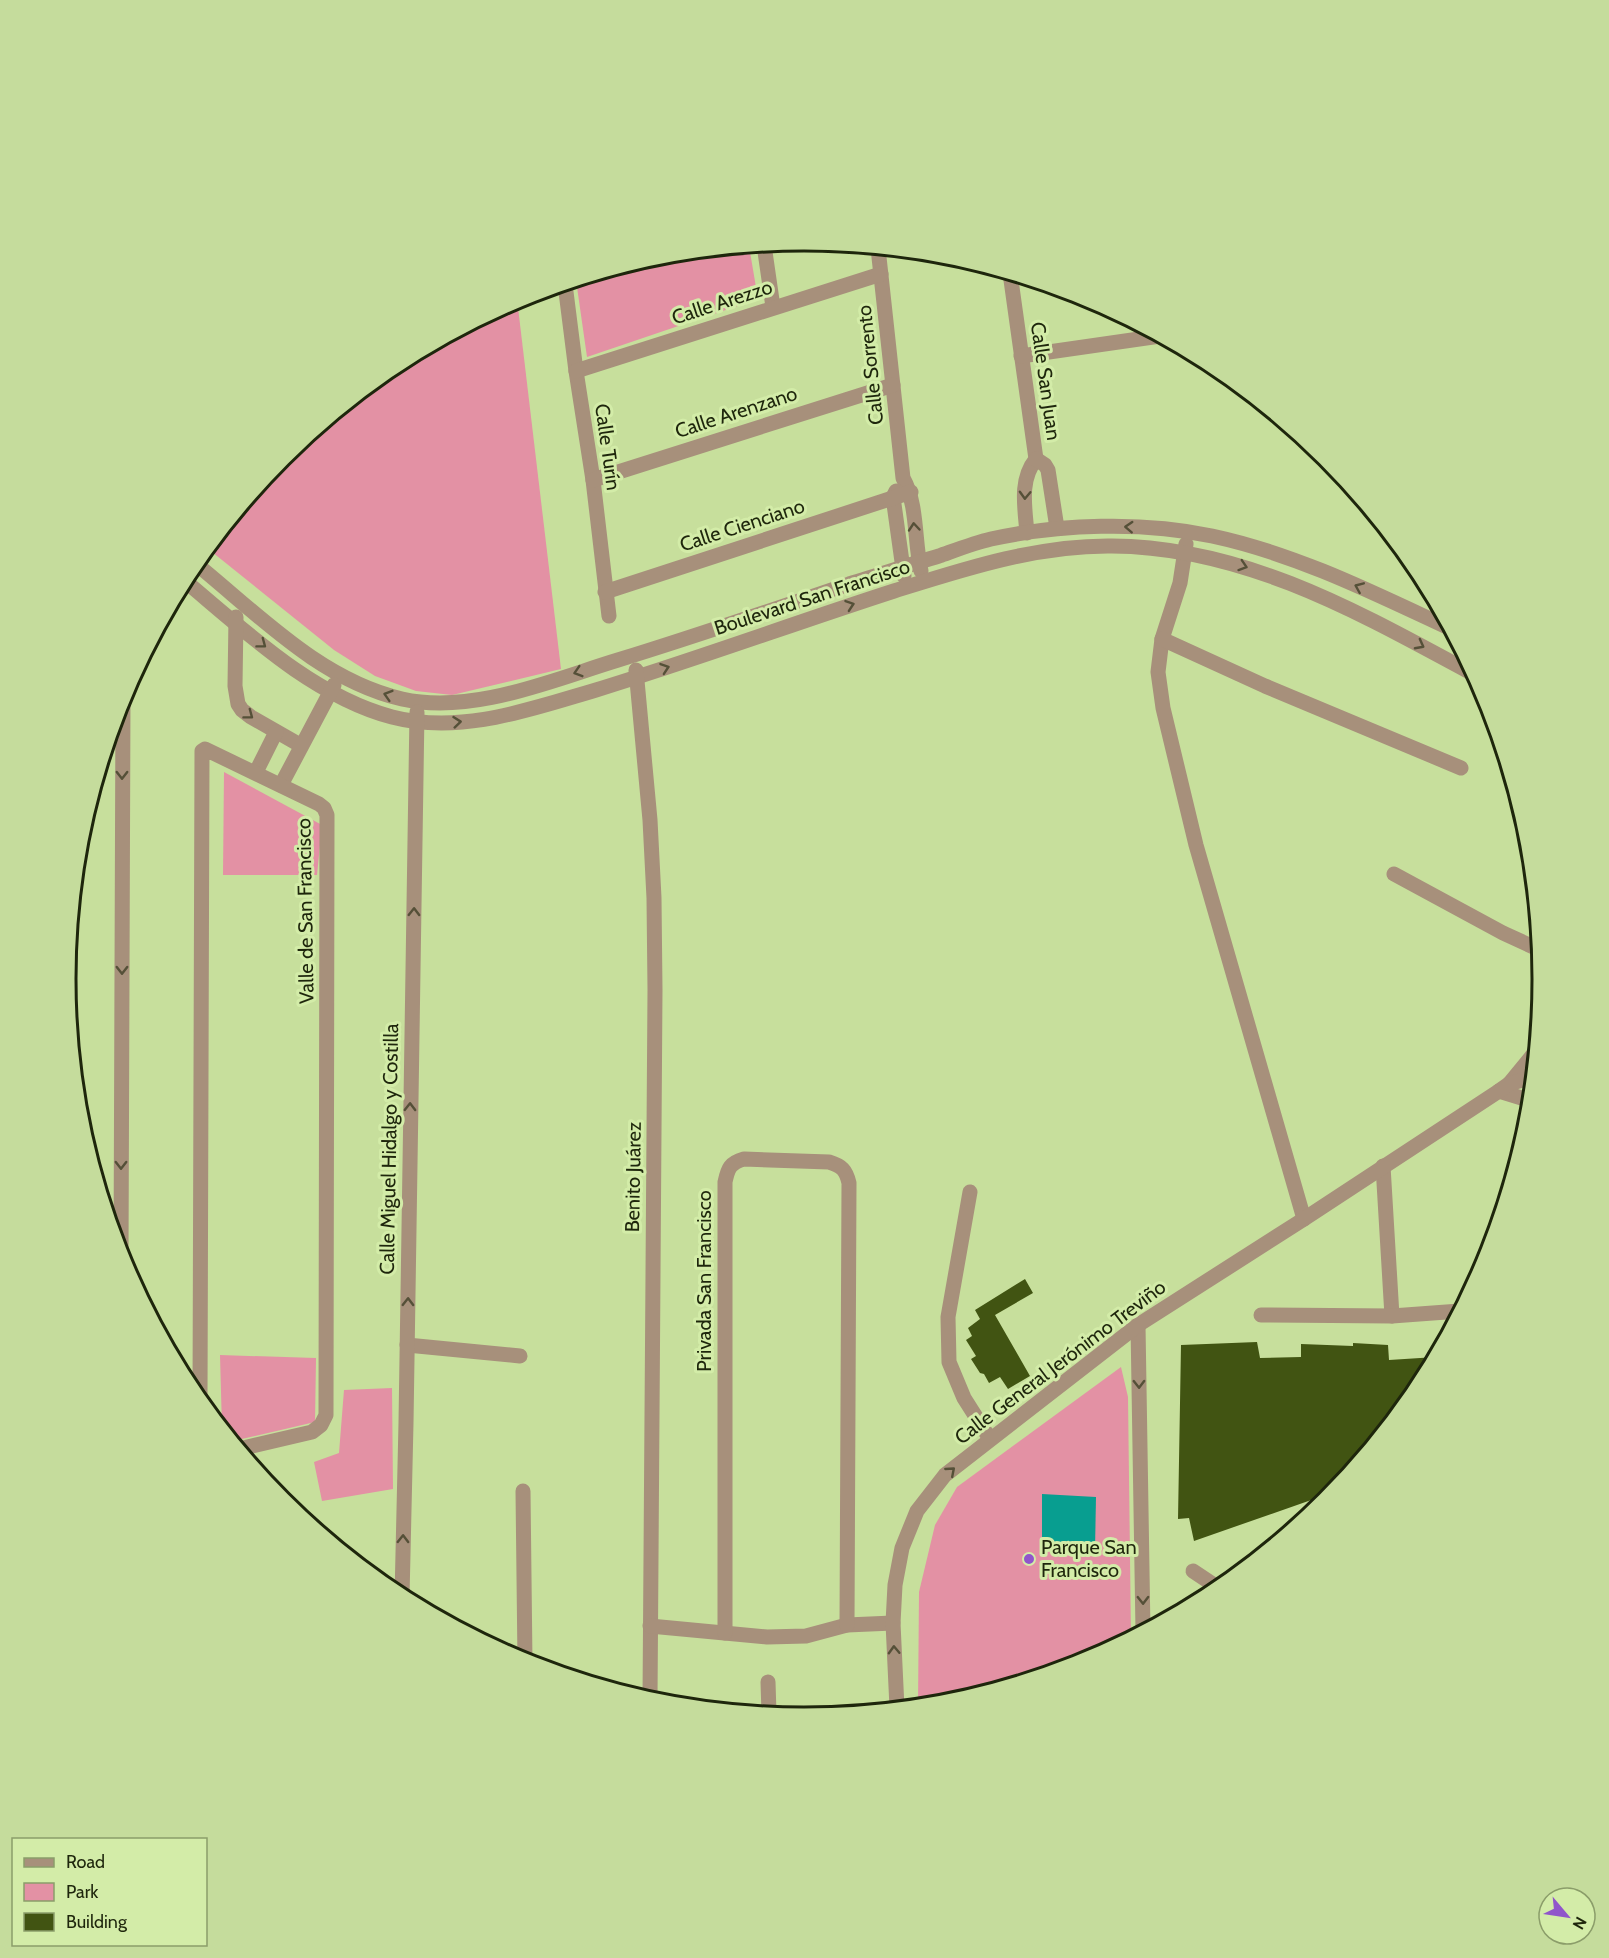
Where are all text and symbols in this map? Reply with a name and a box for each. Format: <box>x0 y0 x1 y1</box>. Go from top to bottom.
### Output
street label: Calle Arezzo <box>669 274 775 330</box>
street label: Calle Sorrento <box>852 304 888 426</box>
street label: Calle San Juan <box>1026 320 1066 442</box>
street label: Calle Arenzano <box>672 381 800 443</box>
street label: Calle Turín <box>590 402 626 492</box>
one-way arrow <box>1018 490 1031 499</box>
street label: Calle Cienciano <box>677 494 807 556</box>
one-way arrow <box>1124 521 1133 534</box>
one-way arrow <box>908 523 921 532</box>
street label: Boulevard San Francisco <box>711 554 913 640</box>
one-way arrow <box>1237 559 1248 571</box>
one-way arrow <box>1355 583 1366 595</box>
one-way arrow <box>844 600 855 613</box>
one-way arrow <box>255 637 266 648</box>
one-way arrow <box>1414 638 1425 649</box>
one-way arrow <box>660 662 670 675</box>
one-way arrow <box>573 665 584 677</box>
one-way arrow <box>383 690 394 702</box>
one-way arrow <box>243 708 254 719</box>
one-way arrow <box>452 716 462 729</box>
one-way arrow <box>116 770 129 779</box>
street label: Valle de San Francisco <box>291 818 319 1004</box>
one-way arrow <box>407 907 420 916</box>
one-way arrow <box>116 965 128 974</box>
street label: Calle Miguel Hidalgo y Costilla <box>375 1023 403 1275</box>
one-way arrow <box>404 1102 417 1111</box>
street label: Benito Juárez <box>620 1122 646 1232</box>
one-way arrow <box>115 1160 127 1169</box>
street label: Privada San Francisco <box>692 1190 716 1372</box>
street label: Calle General Jerónimo Treviño <box>950 1275 1170 1449</box>
one-way arrow <box>402 1297 414 1306</box>
one-way arrow <box>1133 1379 1145 1388</box>
one-way arrow <box>944 1467 954 1478</box>
one-way arrow <box>397 1534 410 1543</box>
place label: Parque San Francisco <box>1041 1535 1137 1582</box>
marker: Parque San Francisco <box>1022 1552 1036 1566</box>
one-way arrow <box>1136 1595 1149 1604</box>
one-way arrow <box>888 1645 901 1654</box>
legend <box>12 1838 207 1946</box>
text: Road <box>66 1851 105 1873</box>
text: Park <box>66 1881 99 1903</box>
north arrow <box>1537 1886 1597 1946</box>
text: Building <box>66 1911 128 1933</box>
text: N <box>1569 1913 1591 1933</box>

